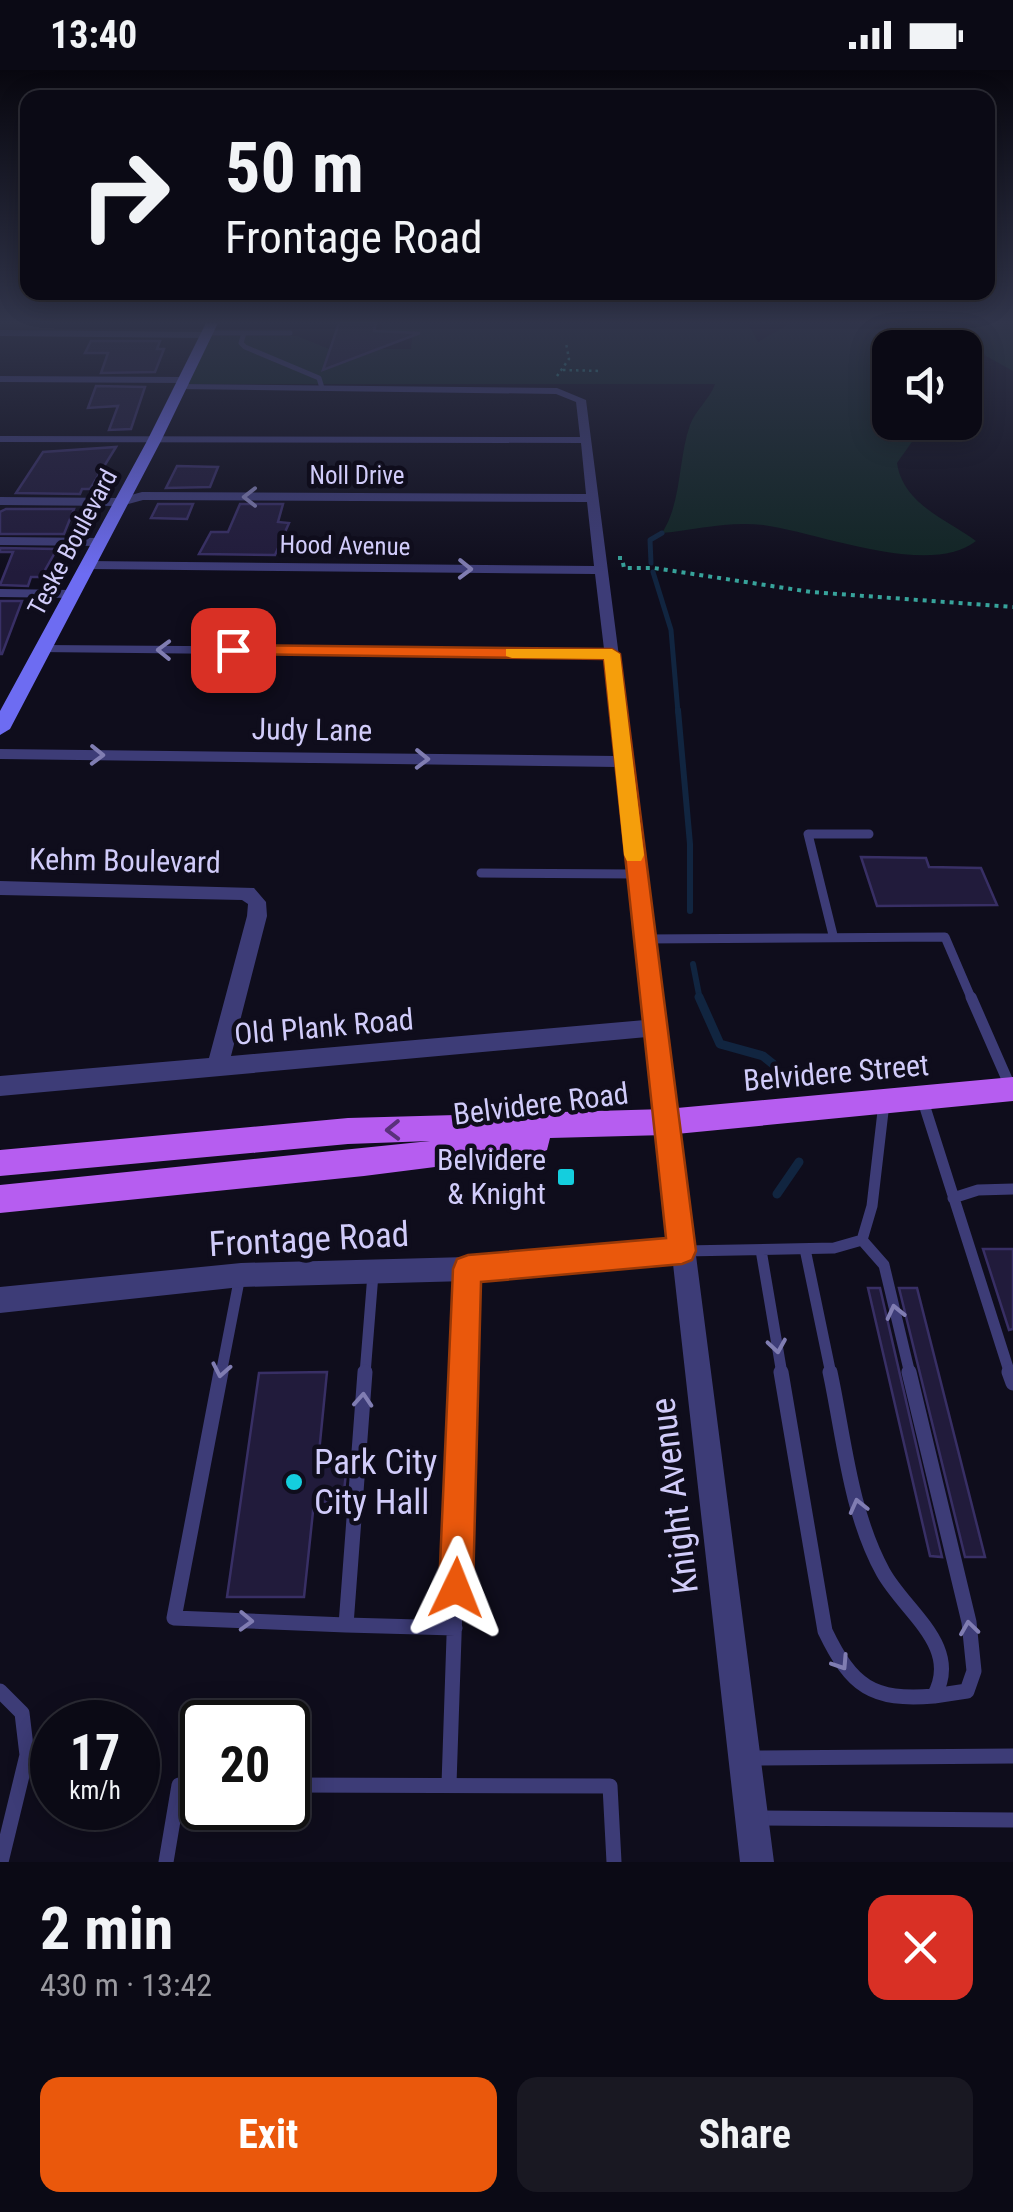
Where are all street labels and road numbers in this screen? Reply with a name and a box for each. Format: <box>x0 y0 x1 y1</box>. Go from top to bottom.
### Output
street label: Noll Drive <box>309 461 405 490</box>
street label: Teske Boulevard <box>22 464 123 620</box>
street label: Hood Avenue <box>279 530 411 561</box>
street label: Judy Lane <box>251 711 373 748</box>
street label: Kehm Boulevard <box>29 841 221 880</box>
street label: Old Plank Road <box>233 1001 415 1052</box>
street label: Belvidere Street <box>742 1047 930 1098</box>
street label: Belvidere Road <box>451 1075 630 1132</box>
street label: Frontage Road <box>208 1214 410 1265</box>
street label: Knight Avenue <box>642 1396 707 1596</box>

